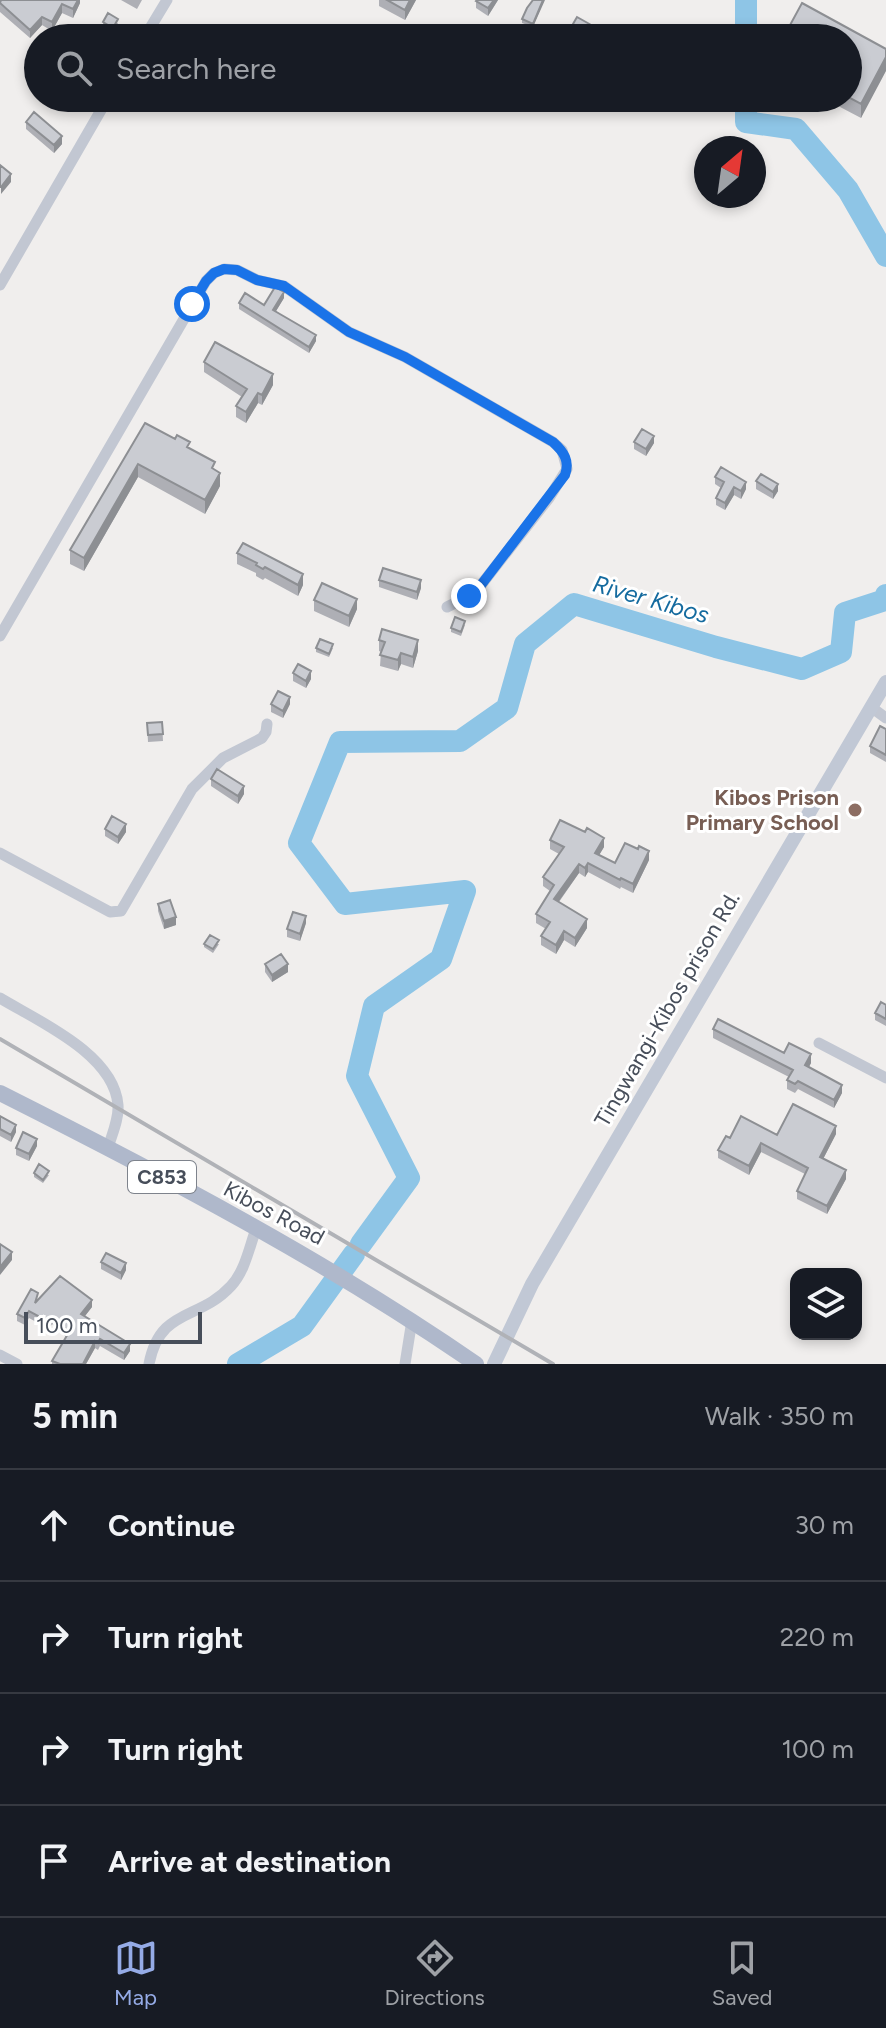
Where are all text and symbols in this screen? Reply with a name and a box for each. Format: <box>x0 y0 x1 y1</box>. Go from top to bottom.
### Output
search box <box>24 24 862 112</box>
icon: search <box>52 46 96 90</box>
text: Search here <box>116 50 276 87</box>
north arrow <box>694 136 766 208</box>
route start <box>174 286 210 322</box>
water label: River Kibos <box>590 569 712 629</box>
route end <box>451 578 487 614</box>
place label: Kibos Prison Primary School <box>686 784 839 836</box>
marker: Kibos Prison Primary School <box>846 801 864 819</box>
street label: Tingwangi-Kibos prison Rd. <box>588 886 746 1132</box>
road number: C853 <box>128 1161 196 1193</box>
street label: Kibos Road <box>219 1175 329 1251</box>
map controls <box>790 1268 862 1340</box>
button: layers <box>790 1268 862 1340</box>
scale bar <box>24 1308 202 1344</box>
text: 100 m <box>36 1312 97 1339</box>
text: 5 min <box>32 1396 118 1437</box>
text: Walk · 350 m <box>705 1400 854 1432</box>
icon: ahead <box>32 1503 76 1547</box>
text: Continue <box>108 1507 235 1544</box>
text: 30 m <box>795 1509 854 1541</box>
icon: right <box>32 1615 76 1659</box>
text: Turn right <box>108 1619 243 1656</box>
text: 220 m <box>780 1621 854 1653</box>
icon: right <box>32 1727 76 1771</box>
text: Turn right <box>108 1731 243 1768</box>
text: 100 m <box>781 1733 854 1765</box>
icon: arrive <box>32 1839 76 1883</box>
text: Arrive at destination <box>108 1843 391 1880</box>
tab: Map <box>114 1936 158 2011</box>
tab: Directions <box>385 1936 485 2011</box>
tab: Saved <box>712 1936 772 2011</box>

